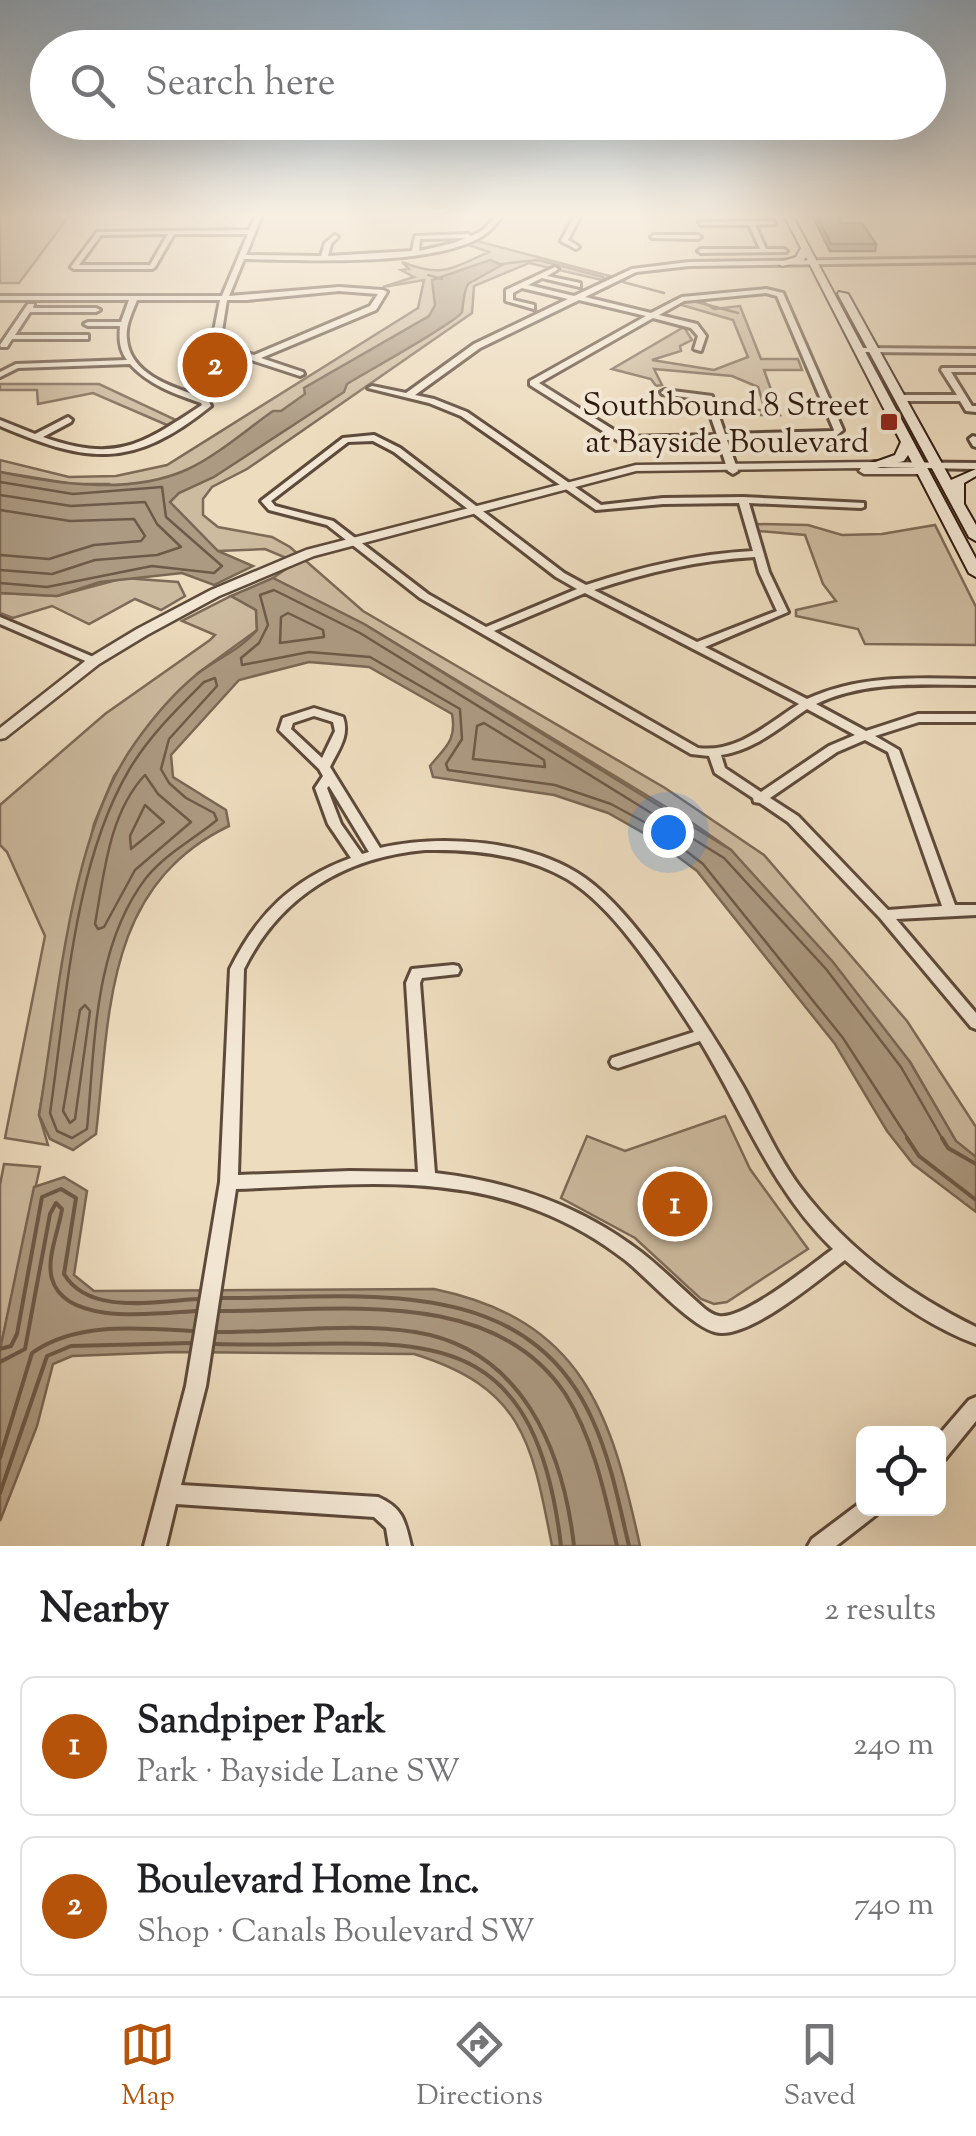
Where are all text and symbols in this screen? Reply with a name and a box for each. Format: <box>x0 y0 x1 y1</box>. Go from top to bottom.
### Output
search box <box>30 30 946 140</box>
icon: search <box>65 58 120 113</box>
text: Search here <box>145 58 336 112</box>
pin: 2 <box>182 328 248 402</box>
place label: Southbound 8 Street at Bayside Boulevard <box>582 384 869 467</box>
marker: Southbound 8 Street at Bayside Boulevard <box>878 411 900 433</box>
your location <box>643 807 694 858</box>
pin: 1 <box>642 1166 708 1242</box>
map controls <box>856 1426 946 1516</box>
button: locate <box>856 1426 946 1516</box>
text: Nearby <box>40 1581 169 1641</box>
text: 2 results <box>824 1588 936 1634</box>
text: Sandpiper Park <box>137 1696 386 1750</box>
text: 1 <box>69 1723 80 1769</box>
text: 240 m <box>853 1723 934 1769</box>
text: Park · Bayside Lane SW <box>137 1750 460 1796</box>
text: Boulevard Home Inc. <box>137 1856 480 1910</box>
text: 2 <box>67 1883 82 1929</box>
text: 740 m <box>854 1883 934 1929</box>
text: Shop · Canals Boulevard SW <box>137 1910 534 1956</box>
tab: Map <box>120 2017 175 2117</box>
tab: Directions <box>416 2017 543 2117</box>
tab: Saved <box>784 2017 856 2117</box>

